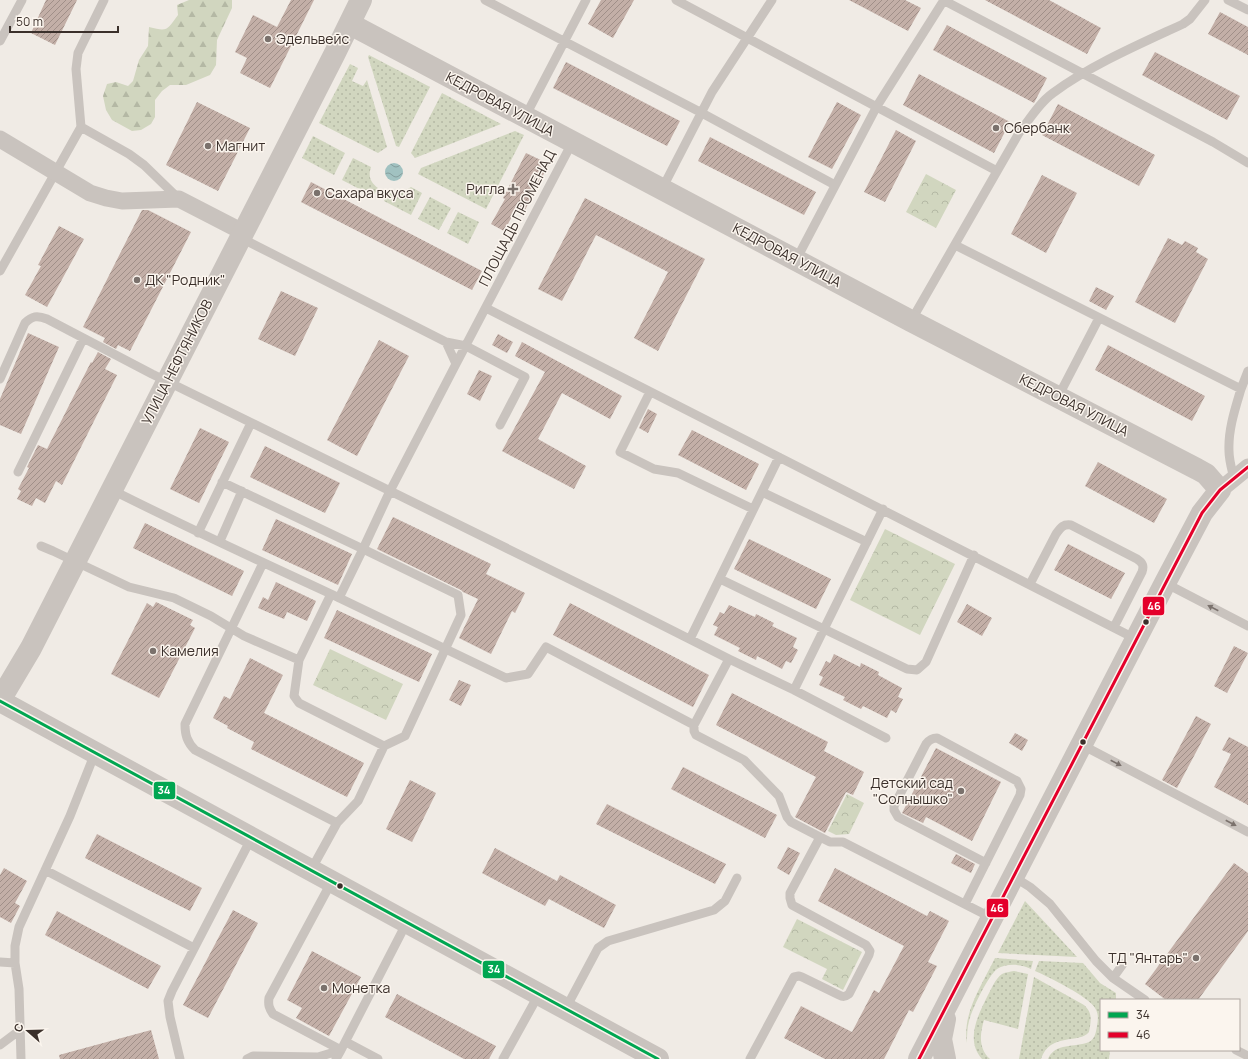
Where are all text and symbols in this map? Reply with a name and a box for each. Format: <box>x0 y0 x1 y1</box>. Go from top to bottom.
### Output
scale bar <box>10 8 118 34</box>
text: 50 m <box>16 13 43 30</box>
place label: Эдельвейс <box>276 29 349 48</box>
marker: Эдельвейс <box>263 34 273 44</box>
street label: КЕДРОВАЯ УЛИЦА <box>443 67 558 140</box>
place label: Сбербанк <box>1004 118 1071 137</box>
marker: Сбербанк <box>991 123 1001 133</box>
place label: Магнит <box>216 136 265 155</box>
marker: Магнит <box>203 141 213 151</box>
street label: ПЛОЩАДЬ ПРОМЕНАД <box>474 146 559 289</box>
place label: Ригла <box>466 179 505 198</box>
place label: Сахара вкуса <box>325 183 414 202</box>
marker: Ригла <box>508 184 518 194</box>
marker: Сахара вкуса <box>312 188 322 198</box>
street label: КЕДРОВАЯ УЛИЦА <box>730 218 845 291</box>
place label: ДК "Родник" <box>145 270 225 289</box>
marker: ДК "Родник" <box>132 275 142 285</box>
street label: УЛИЦА НЕФТЯНИКОВ <box>137 295 217 428</box>
street label: КЕДРОВАЯ УЛИЦА <box>1016 369 1132 440</box>
line badge: 46 <box>1142 596 1165 616</box>
text: 46 <box>1147 598 1161 613</box>
one-way arrow <box>1208 605 1219 612</box>
unlabelled marker <box>1141 617 1151 627</box>
place label: Камелия <box>161 641 219 660</box>
marker: Камелия <box>148 646 158 656</box>
unlabelled marker <box>1078 737 1088 747</box>
one-way arrow <box>1110 760 1122 766</box>
place label: Детский сад "Солнышко" <box>870 773 953 808</box>
line badge: 34 <box>153 781 176 800</box>
text: 34 <box>157 782 171 797</box>
marker: Детский сад "Солнышко" <box>956 786 966 796</box>
one-way arrow <box>1226 820 1237 827</box>
unlabelled marker <box>335 881 345 891</box>
line badge: 46 <box>986 898 1009 918</box>
text: 46 <box>990 900 1004 915</box>
place label: ТД "Янтарь" <box>1108 948 1188 967</box>
marker: ТД "Янтарь" <box>1191 953 1201 963</box>
line badge: 34 <box>482 960 505 979</box>
text: 34 <box>487 961 501 976</box>
place label: Монетка <box>332 978 390 997</box>
marker: Монетка <box>319 983 329 993</box>
legend <box>1100 999 1240 1051</box>
text: 34 <box>1136 1006 1150 1023</box>
north arrow <box>8 1011 48 1051</box>
text: С <box>10 1021 27 1034</box>
text: 46 <box>1136 1026 1151 1043</box>

